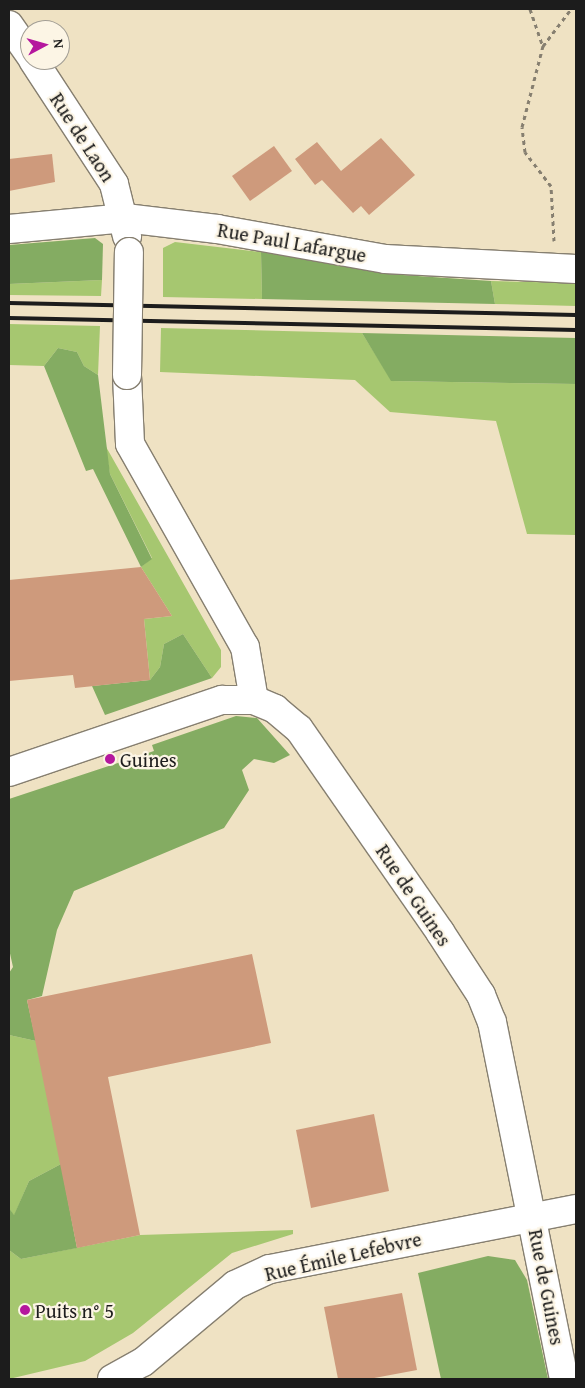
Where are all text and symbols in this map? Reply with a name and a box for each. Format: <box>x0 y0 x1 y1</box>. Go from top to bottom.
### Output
north arrow <box>20 20 70 70</box>
text: N <box>48 38 69 49</box>
street label: Rue de Laon <box>45 88 121 186</box>
street label: Rue Paul Lafargue <box>216 217 368 267</box>
place label: Guines <box>120 747 177 771</box>
marker: Guines <box>104 753 116 765</box>
street label: Rue de Guines <box>371 840 457 950</box>
street label: Rue Émile Lefebvre <box>262 1226 424 1286</box>
street label: Rue de Guines <box>524 1227 570 1347</box>
place label: Puits n° 5 <box>35 1298 114 1322</box>
marker: Puits n° 5 <box>19 1304 31 1316</box>

